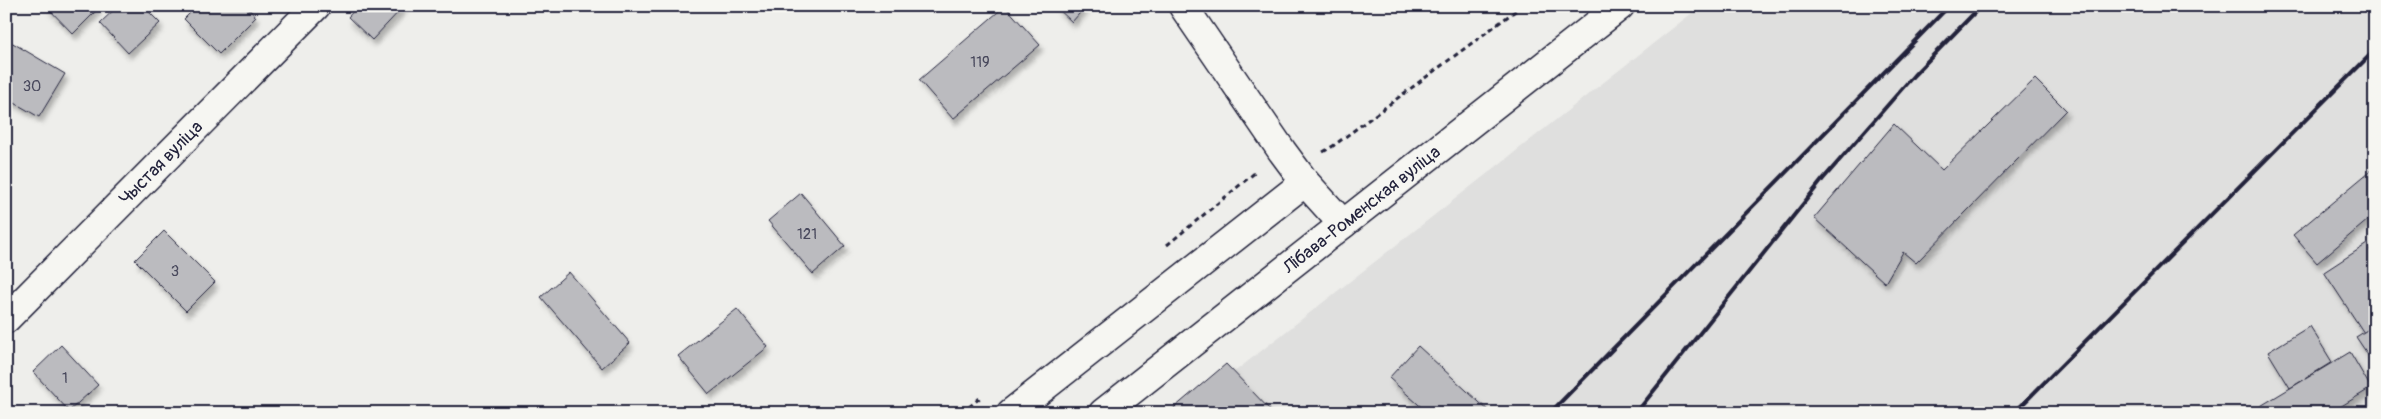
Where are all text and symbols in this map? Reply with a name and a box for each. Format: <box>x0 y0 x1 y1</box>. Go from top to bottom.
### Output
house number: 119 <box>970 53 990 72</box>
house number: 30 <box>23 77 41 96</box>
street label: Чыстая вуліца <box>114 116 208 210</box>
street label: Лібава-Роменская вуліца <box>1278 141 1445 280</box>
house number: 121 <box>797 225 817 244</box>
house number: 3 <box>171 262 179 281</box>
house number: 1 <box>62 369 68 388</box>

